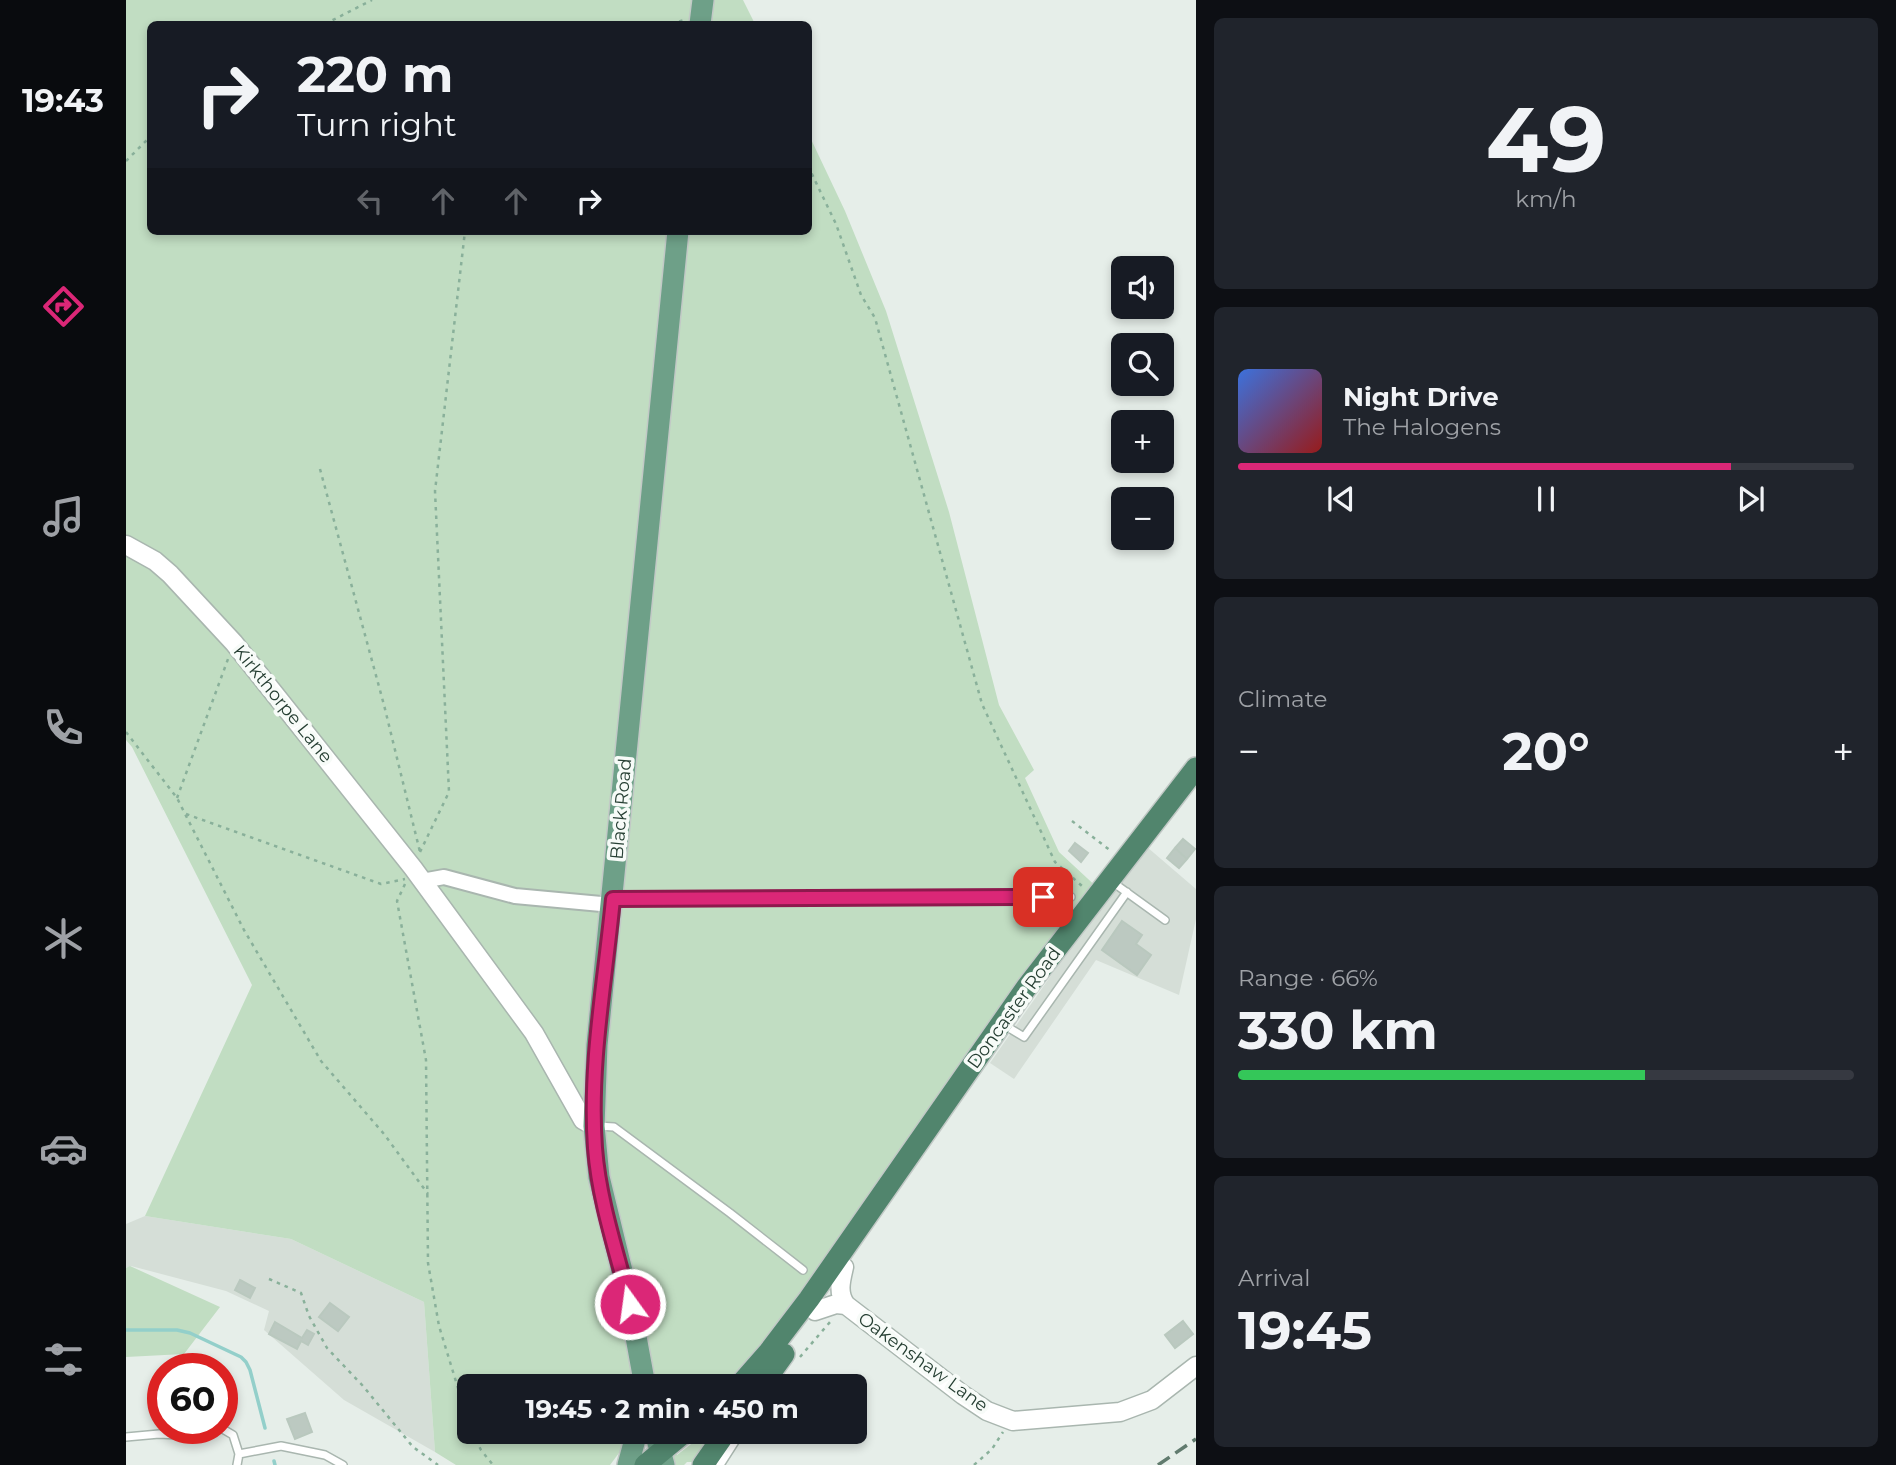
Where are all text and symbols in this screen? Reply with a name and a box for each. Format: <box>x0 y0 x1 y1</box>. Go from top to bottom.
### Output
text: 220 m <box>297 45 453 104</box>
icon: right <box>182 49 273 140</box>
text: 19:43 <box>22 81 104 120</box>
text: 49 <box>1486 84 1606 195</box>
text: Turn right <box>297 105 457 144</box>
icon: left <box>351 182 389 220</box>
icon: ahead <box>424 182 462 220</box>
icon: ahead <box>497 182 535 220</box>
icon: right <box>570 182 608 220</box>
text: km/h <box>1515 185 1577 213</box>
map controls <box>1111 256 1174 550</box>
button: sound <box>1111 256 1174 319</box>
icon: directions <box>39 282 88 331</box>
button: search <box>1111 333 1174 396</box>
text: Night Drive <box>1343 381 1499 413</box>
button: + <box>1111 410 1174 473</box>
text: The Halogens <box>1343 413 1501 441</box>
icon: previous <box>1322 480 1360 518</box>
icon: pause <box>1527 480 1565 518</box>
icon: next <box>1732 480 1770 518</box>
button: − <box>1111 487 1174 550</box>
icon: music <box>39 492 88 541</box>
street label: Kirkthorpe Lane <box>229 641 337 768</box>
text: Climate <box>1238 685 1327 713</box>
icon: phone <box>39 703 88 752</box>
text: 20° <box>1502 720 1590 783</box>
text: − <box>1238 728 1260 775</box>
text: + <box>1832 728 1854 775</box>
street label: Black Road <box>606 757 636 861</box>
pin <box>1013 867 1073 927</box>
icon: arrive <box>1024 878 1062 916</box>
icon: climate <box>39 914 88 963</box>
street label: Doncaster Road <box>963 943 1065 1073</box>
text: Range · 66% <box>1238 964 1378 992</box>
text: 330 km <box>1238 999 1438 1062</box>
icon: car <box>39 1124 88 1173</box>
text: Arrival <box>1238 1264 1311 1292</box>
position arrow <box>593 1267 667 1341</box>
text: 19:45 <box>1238 1299 1372 1362</box>
street label: Oakenshaw Lane <box>854 1307 992 1417</box>
icon: filters <box>39 1335 88 1384</box>
speed limit sign: 60 <box>147 1353 238 1444</box>
text: 19:45 · 2 min · 450 m <box>525 1393 799 1425</box>

